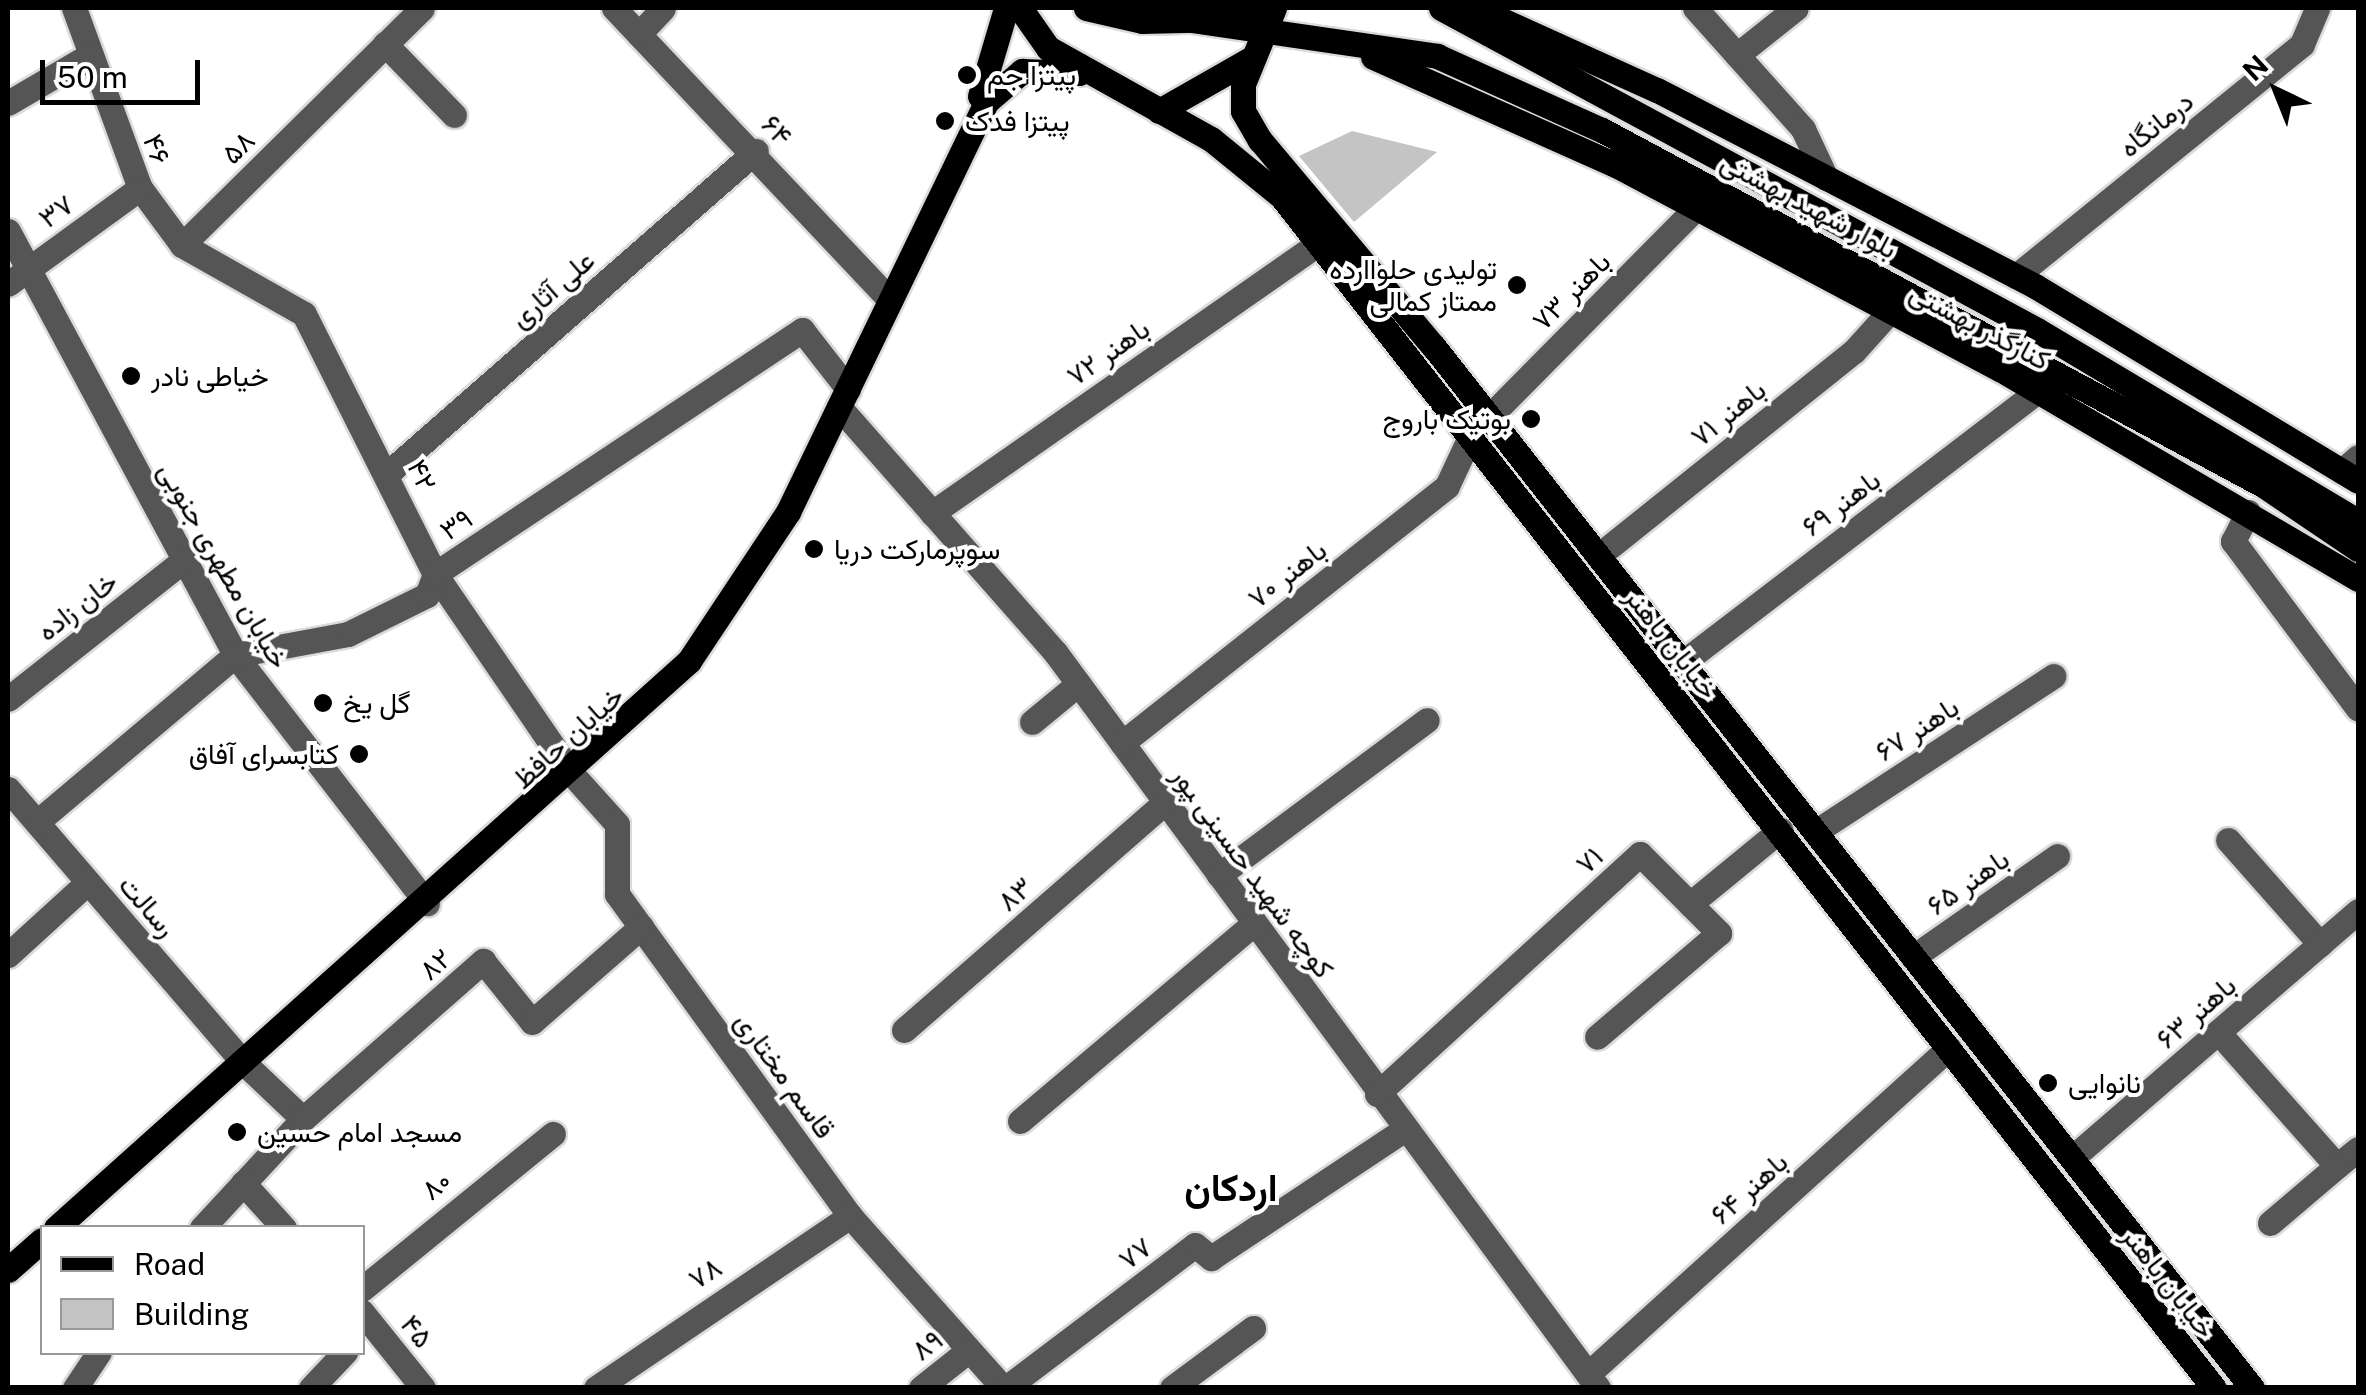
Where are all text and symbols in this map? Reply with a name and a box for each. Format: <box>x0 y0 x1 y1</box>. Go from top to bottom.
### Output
scale bar <box>45 40 205 102</box>
north arrow <box>2226 40 2326 140</box>
text: N <box>2236 48 2274 87</box>
place label: پیتزا جم <box>987 58 1076 92</box>
text: 50 m <box>57 59 128 95</box>
marker: پیتزا جم <box>956 64 978 86</box>
street label: درمانگاه <box>2112 84 2200 164</box>
place label: پیتزا فدک <box>965 104 1070 138</box>
street label: ۶۴ <box>755 108 799 152</box>
marker: پیتزا فدک <box>934 110 956 132</box>
street label: ۵۸ <box>214 123 262 171</box>
street label: ۴۶ <box>136 129 178 169</box>
street label: بلوار شهید بهشتی <box>1715 145 1903 265</box>
street label: ۳۷ <box>32 187 80 235</box>
street label: علی آثاری <box>503 243 601 335</box>
street label: باهنر ۷۳ <box>1525 245 1617 337</box>
place label: تولیدی حلواارده ممتاز کمالی <box>1329 252 1497 318</box>
marker: تولیدی حلواارده ممتاز کمالی <box>1506 274 1528 296</box>
street label: کنارگذر بهشتی <box>1904 275 2056 377</box>
street label: باهنر ۷۲ <box>1060 311 1156 393</box>
place label: خیاطی نادر <box>151 359 269 393</box>
marker: خیاطی نادر <box>120 365 142 387</box>
street label: باهنر ۷۱ <box>1684 373 1772 453</box>
place label: بوتیک باروج <box>1382 402 1511 436</box>
marker: بوتیک باروج <box>1520 408 1542 430</box>
street label: ۴۲ <box>400 454 444 496</box>
street label: خیابان مطهری جنوبی <box>151 456 297 674</box>
street label: باهنر ۶۹ <box>1795 463 1887 543</box>
street label: ۳۹ <box>433 501 479 547</box>
place label: سوپرمارکت دریا <box>834 532 1000 566</box>
street label: باهنر ۷۰ <box>1241 533 1333 615</box>
marker: سوپرمارکت دریا <box>803 538 825 560</box>
street label: خان زاده <box>30 564 124 648</box>
street label: خیابان باهنر <box>1618 580 1726 706</box>
street label: خیابان حافظ <box>506 678 630 796</box>
place label: گل یخ <box>343 686 410 720</box>
street label: باهنر ۶۷ <box>1869 690 1965 768</box>
marker: گل یخ <box>312 692 334 714</box>
place label: کتابسرای آفاق <box>189 737 339 771</box>
marker: کتابسرای آفاق <box>348 743 370 765</box>
street label: کوچه شهید حسینی ‍پور <box>1165 760 1341 984</box>
street label: ۷۱ <box>1569 839 1609 881</box>
street label: باهنر ۶۵ <box>1921 842 2015 922</box>
street label: رسالت <box>112 868 184 944</box>
street label: ۸۳ <box>991 870 1039 918</box>
street label: ۸۲ <box>412 941 458 987</box>
street label: باهنر ۶۳ <box>2149 968 2243 1056</box>
street label: قاسم مختاری <box>728 1005 842 1145</box>
place label: نانوایی <box>2068 1066 2141 1100</box>
marker: نانوایی <box>2037 1072 2059 1094</box>
place label: مسجد امام حسین <box>257 1115 462 1149</box>
marker: مسجد امام حسین <box>226 1121 248 1143</box>
street label: باهنر ۶۴ <box>1704 1145 1794 1231</box>
street label: ۸۰ <box>414 1163 458 1207</box>
district label: اردکان <box>1184 1165 1278 1211</box>
street label: خیابان باهنر <box>2115 1219 2223 1345</box>
legend <box>40 1225 365 1355</box>
street label: ۷۷ <box>1112 1230 1158 1276</box>
text: Road <box>134 1246 205 1282</box>
street label: ۷۸ <box>682 1250 728 1296</box>
text: Building <box>134 1296 249 1332</box>
street label: ۴۵ <box>394 1308 440 1354</box>
street label: ۸۹ <box>905 1323 949 1367</box>

